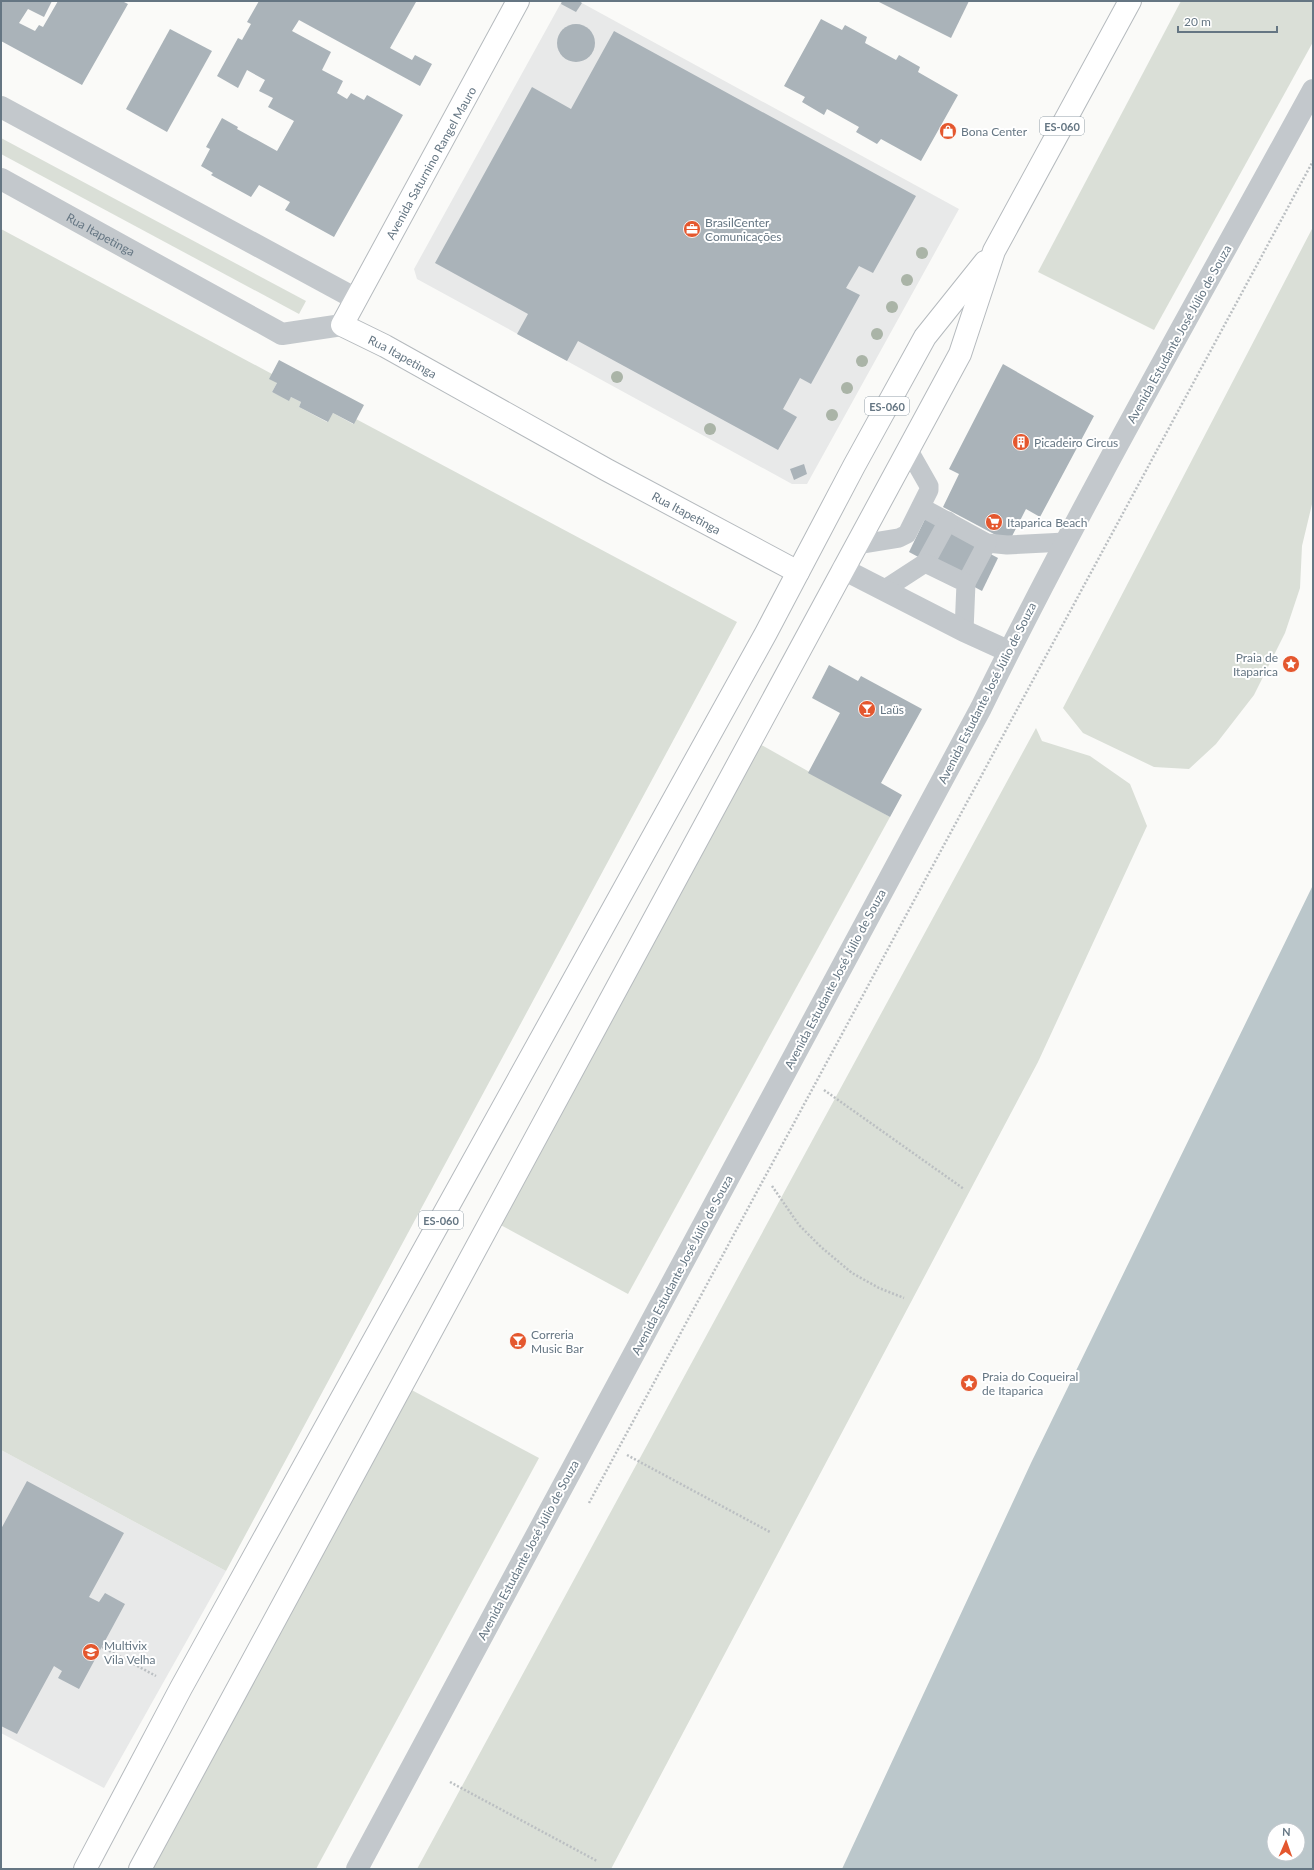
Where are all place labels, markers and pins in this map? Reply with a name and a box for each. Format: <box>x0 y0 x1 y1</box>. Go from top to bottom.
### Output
shop icon: Bona Center <box>938 121 958 141</box>
place label: Bona Center <box>961 124 1028 139</box>
place label: BrasilCenter Comunicações <box>705 215 782 244</box>
office icon: BrasilCenter Comunicações <box>682 219 702 239</box>
building icon: Picadeiro Circus <box>1011 432 1031 452</box>
place label: Picadeiro Circus <box>1034 435 1118 450</box>
supermarket icon: Itaparica Beach <box>984 512 1004 532</box>
place label: Itaparica Beach <box>1007 515 1088 530</box>
place label: Praia de Itaparica <box>1233 650 1278 679</box>
place icon: Praia de Itaparica <box>1281 654 1301 674</box>
bar icon: Laüs <box>857 699 877 719</box>
place label: Laüs <box>880 702 904 717</box>
place label: Correria Music Bar <box>531 1327 584 1356</box>
bar icon: Correria Music Bar <box>508 1331 528 1351</box>
place label: Praia do Coqueiral de Itaparica <box>982 1369 1078 1398</box>
place icon: Praia do Coqueiral de Itaparica <box>959 1373 979 1393</box>
place label: Multivix Vila Velha <box>104 1638 156 1667</box>
school or university icon: Multivix Vila Velha <box>81 1642 101 1662</box>

